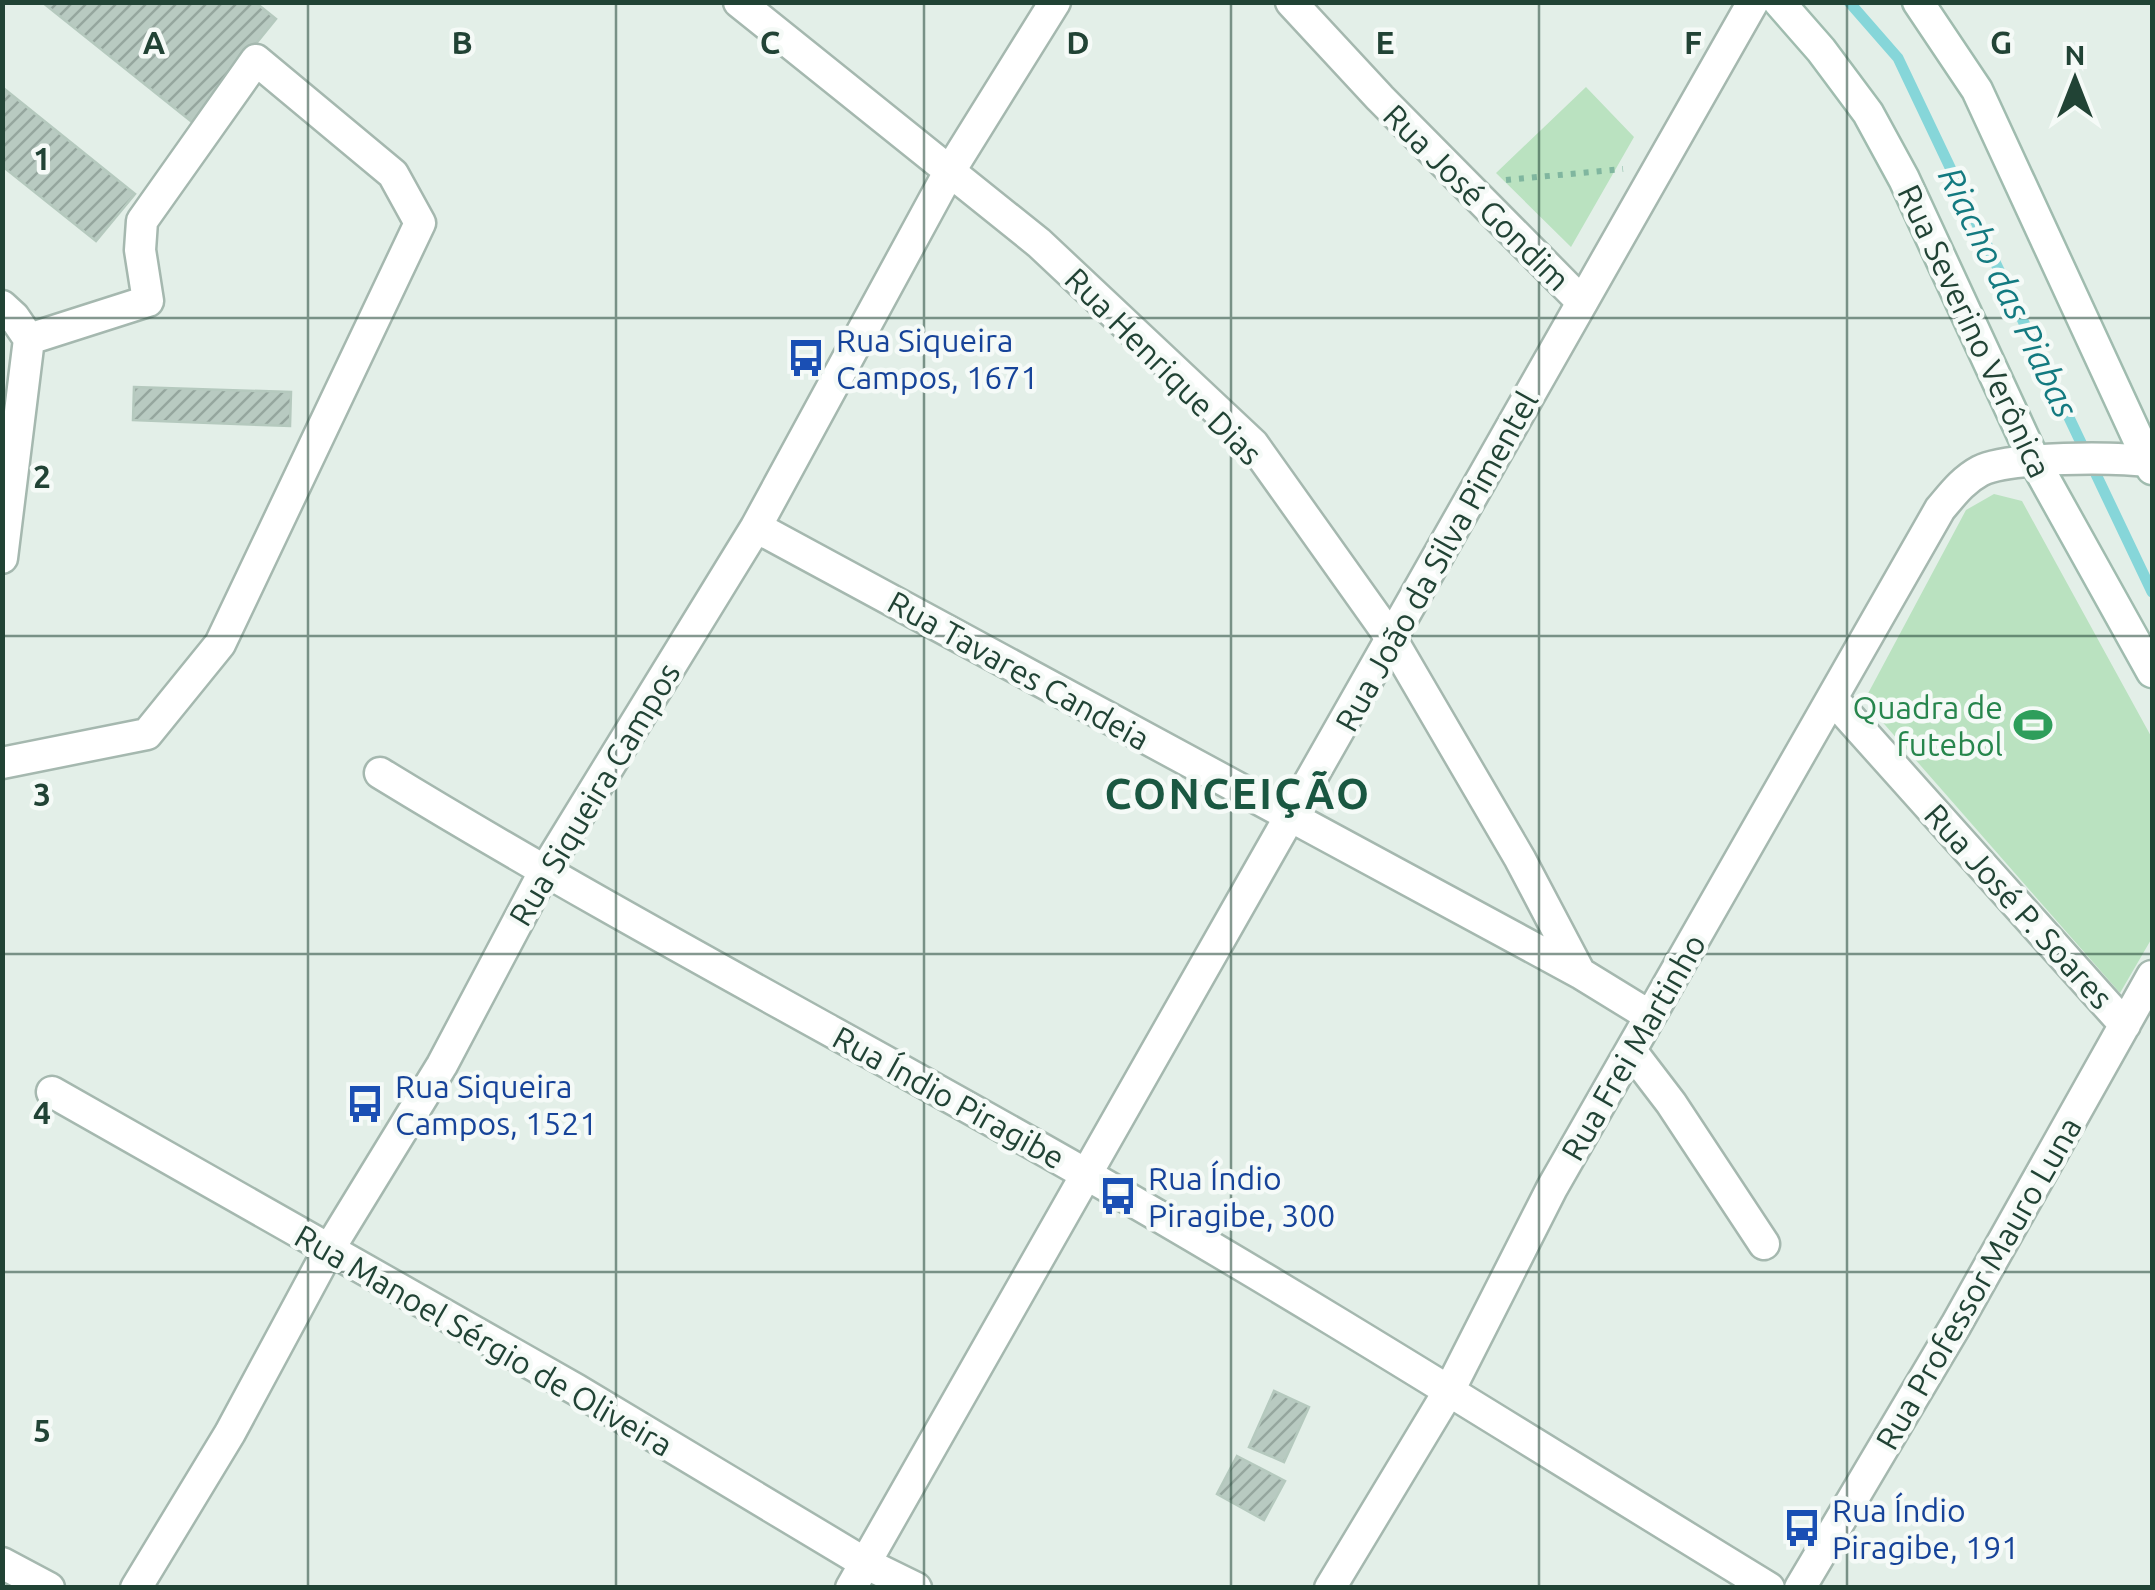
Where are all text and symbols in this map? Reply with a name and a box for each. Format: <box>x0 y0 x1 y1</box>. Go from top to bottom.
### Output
text: A <box>143 24 166 60</box>
text: B <box>451 24 473 60</box>
text: C <box>760 24 780 60</box>
text: D <box>1066 24 1090 60</box>
text: E <box>1375 24 1395 60</box>
text: F <box>1684 24 1702 60</box>
text: G <box>1990 24 2012 60</box>
north arrow <box>2025 30 2125 130</box>
text: N <box>2065 39 2085 70</box>
street label: Rua José Gondim <box>1377 97 1577 297</box>
text: 1 <box>33 140 51 176</box>
water label: Riacho das Piabas <box>1931 160 2087 424</box>
street label: Rua Severino Verônica <box>1891 179 2059 483</box>
street label: Rua Henrique Dias <box>1058 260 1270 472</box>
place label: Rua Siqueira Campos, 1671 <box>836 322 1038 395</box>
bus stop icon: Rua Siqueira Campos, 1671 <box>785 337 827 379</box>
street label: Rua João da Silva Pimentel <box>1327 385 1545 737</box>
text: 2 <box>33 458 51 494</box>
street label: Rua Tavares Candeia <box>882 583 1156 757</box>
street label: Rua Siqueira Campos <box>501 656 687 932</box>
place label: Quadra de futebol <box>1852 689 2003 762</box>
sports icon: Quadra de futebol <box>2012 704 2054 746</box>
district label: CONCEIÇÃO <box>1105 770 1371 818</box>
text: 3 <box>33 776 51 812</box>
street label: Rua José P. Soares <box>1918 796 2120 1016</box>
street label: Rua Frei Martinho <box>1554 928 1712 1166</box>
street label: Rua Índio Piragibe <box>827 1018 1071 1176</box>
place label: Rua Siqueira Campos, 1521 <box>395 1068 597 1141</box>
bus stop icon: Rua Siqueira Campos, 1521 <box>344 1083 386 1125</box>
text: 4 <box>33 1094 51 1130</box>
street label: Rua Professor Mauro Luna <box>1868 1110 2088 1456</box>
place label: Rua Índio Piragibe, 300 <box>1148 1160 1335 1233</box>
bus stop icon: Rua Índio Piragibe, 300 <box>1097 1175 1139 1217</box>
street label: Rua Manoel Sérgio de Oliveira <box>289 1217 679 1463</box>
text: 5 <box>33 1412 51 1448</box>
place label: Rua Índio Piragibe, 191 <box>1832 1492 2019 1565</box>
bus stop icon: Rua Índio Piragibe, 191 <box>1781 1507 1823 1549</box>

